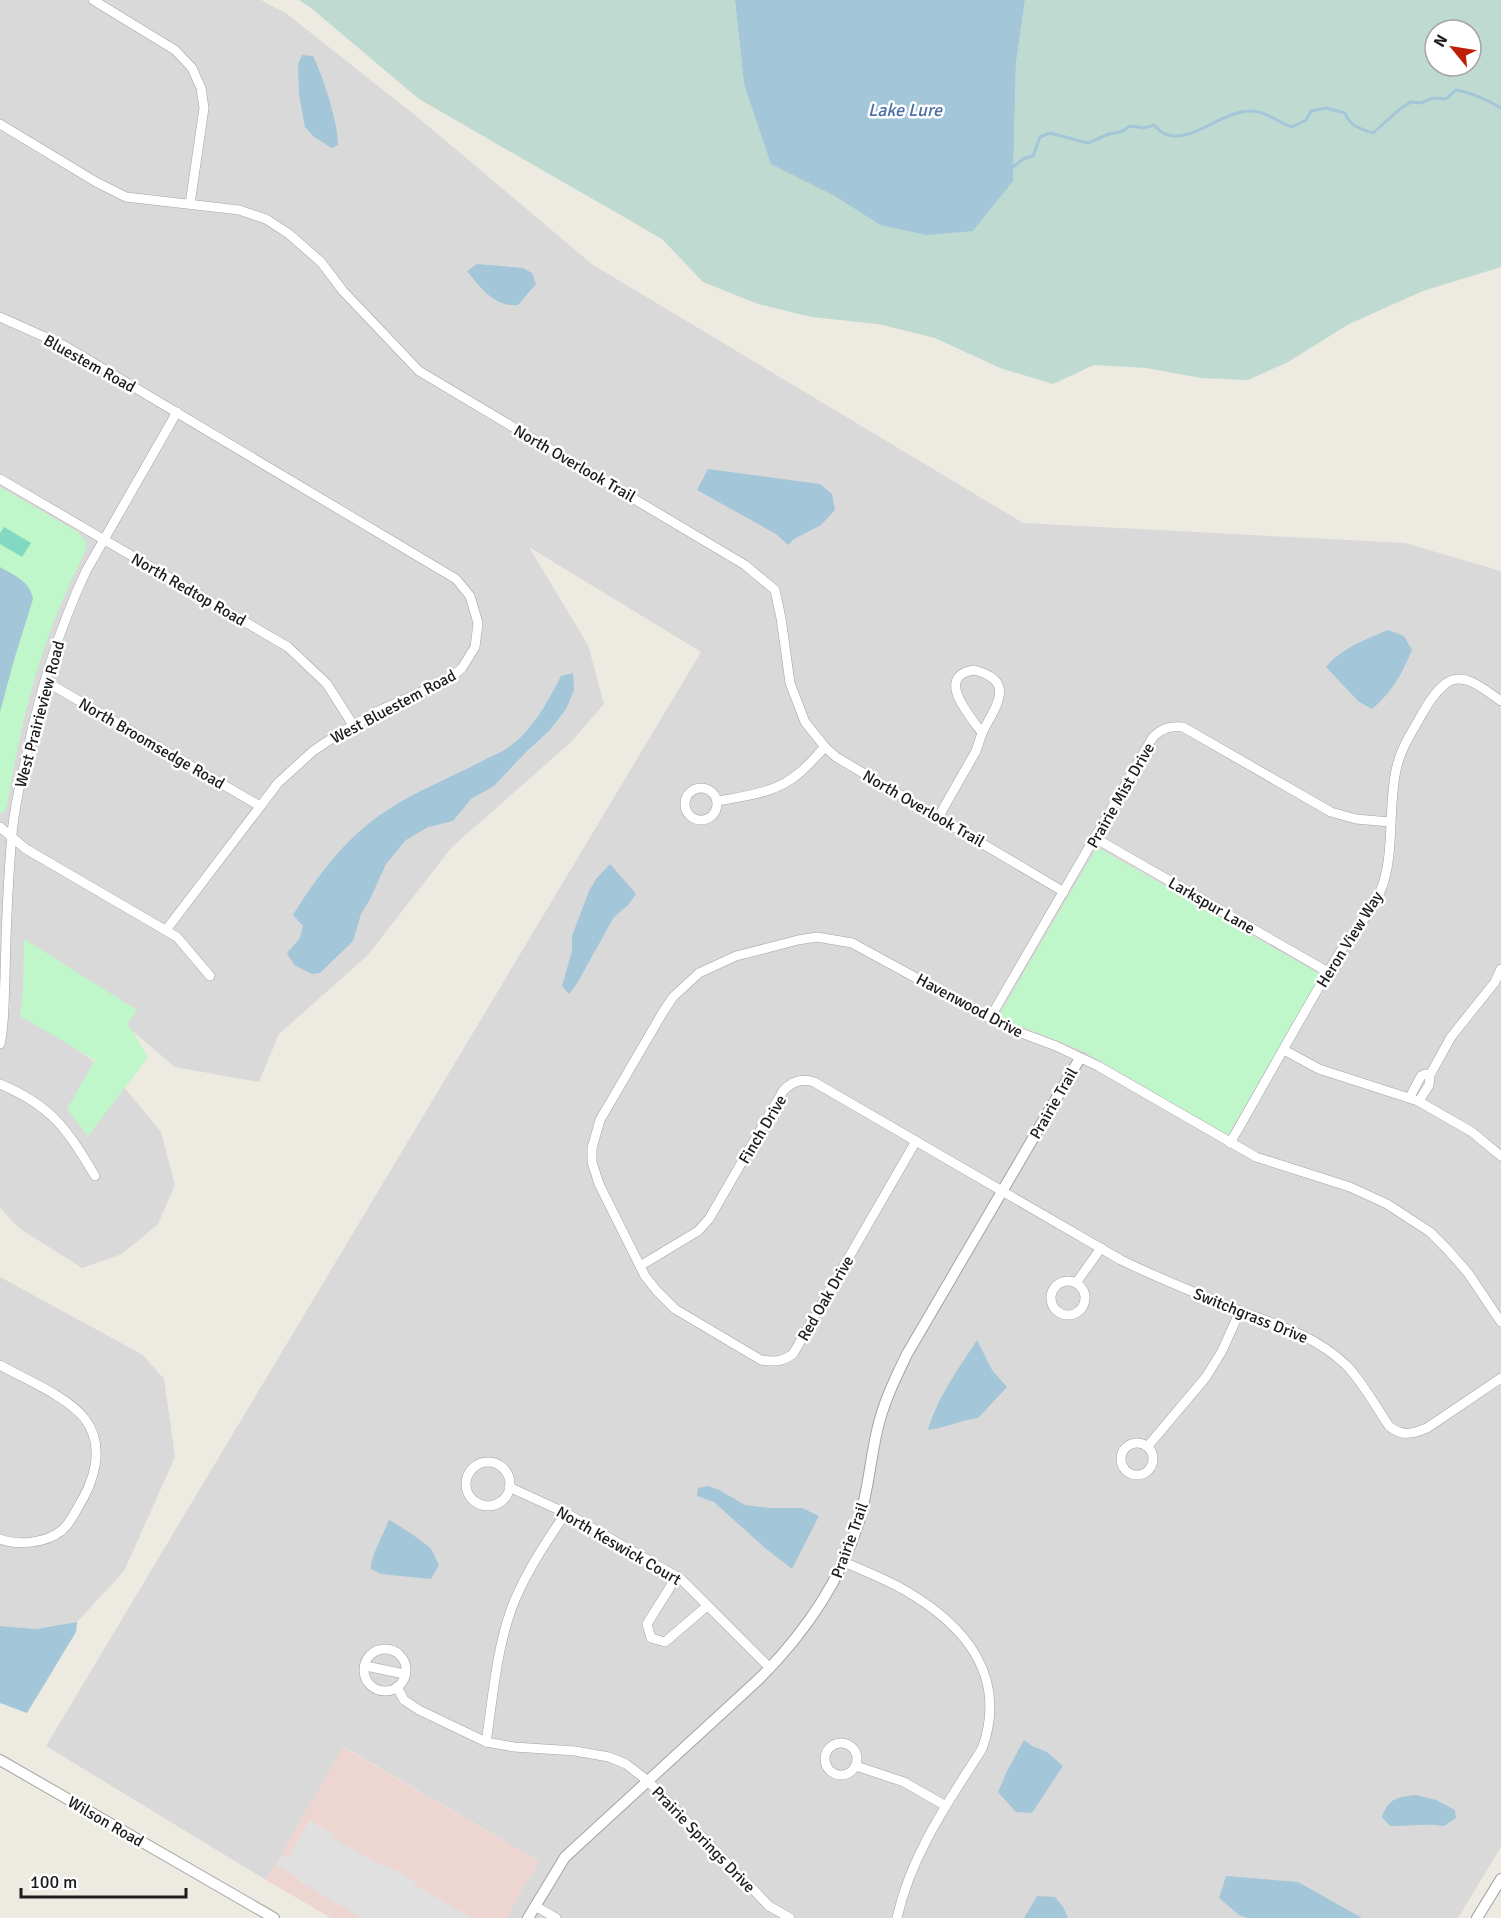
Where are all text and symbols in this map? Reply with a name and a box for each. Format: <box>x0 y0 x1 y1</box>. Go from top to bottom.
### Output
north arrow <box>1423 18 1483 78</box>
text: N <box>1429 31 1452 51</box>
water label: Lake Lure <box>868 99 943 121</box>
street label: Bluestem Road <box>40 330 139 397</box>
street label: North Overlook Trail <box>510 421 639 507</box>
street label: North Redtop Road <box>128 549 249 631</box>
street label: West Prairieview Road <box>11 639 69 790</box>
street label: West Bluestem Road <box>327 665 460 748</box>
street label: North Broomsedge Road <box>75 694 228 794</box>
street label: Prairie Mist Drive <box>1083 739 1159 852</box>
street label: North Overlook Trail <box>859 766 988 852</box>
street label: Larkspur Lane <box>1165 873 1258 939</box>
street label: Heron View Way <box>1312 887 1388 991</box>
street label: Havenwood Drive <box>913 969 1026 1042</box>
street label: Prairie Trail <box>1025 1064 1082 1143</box>
street label: Finch Drive <box>734 1091 791 1168</box>
street label: Red Oak Drive <box>793 1252 858 1345</box>
street label: Switchgrass Drive <box>1190 1284 1311 1348</box>
street label: Prairie Trail <box>827 1499 873 1581</box>
street label: North Keswick Court <box>552 1502 685 1590</box>
street label: Prairie Springs Drive <box>647 1782 759 1897</box>
street label: Wilson Road <box>64 1792 147 1852</box>
scale bar <box>21 1861 186 1899</box>
text: 100 m <box>30 1871 77 1893</box>

